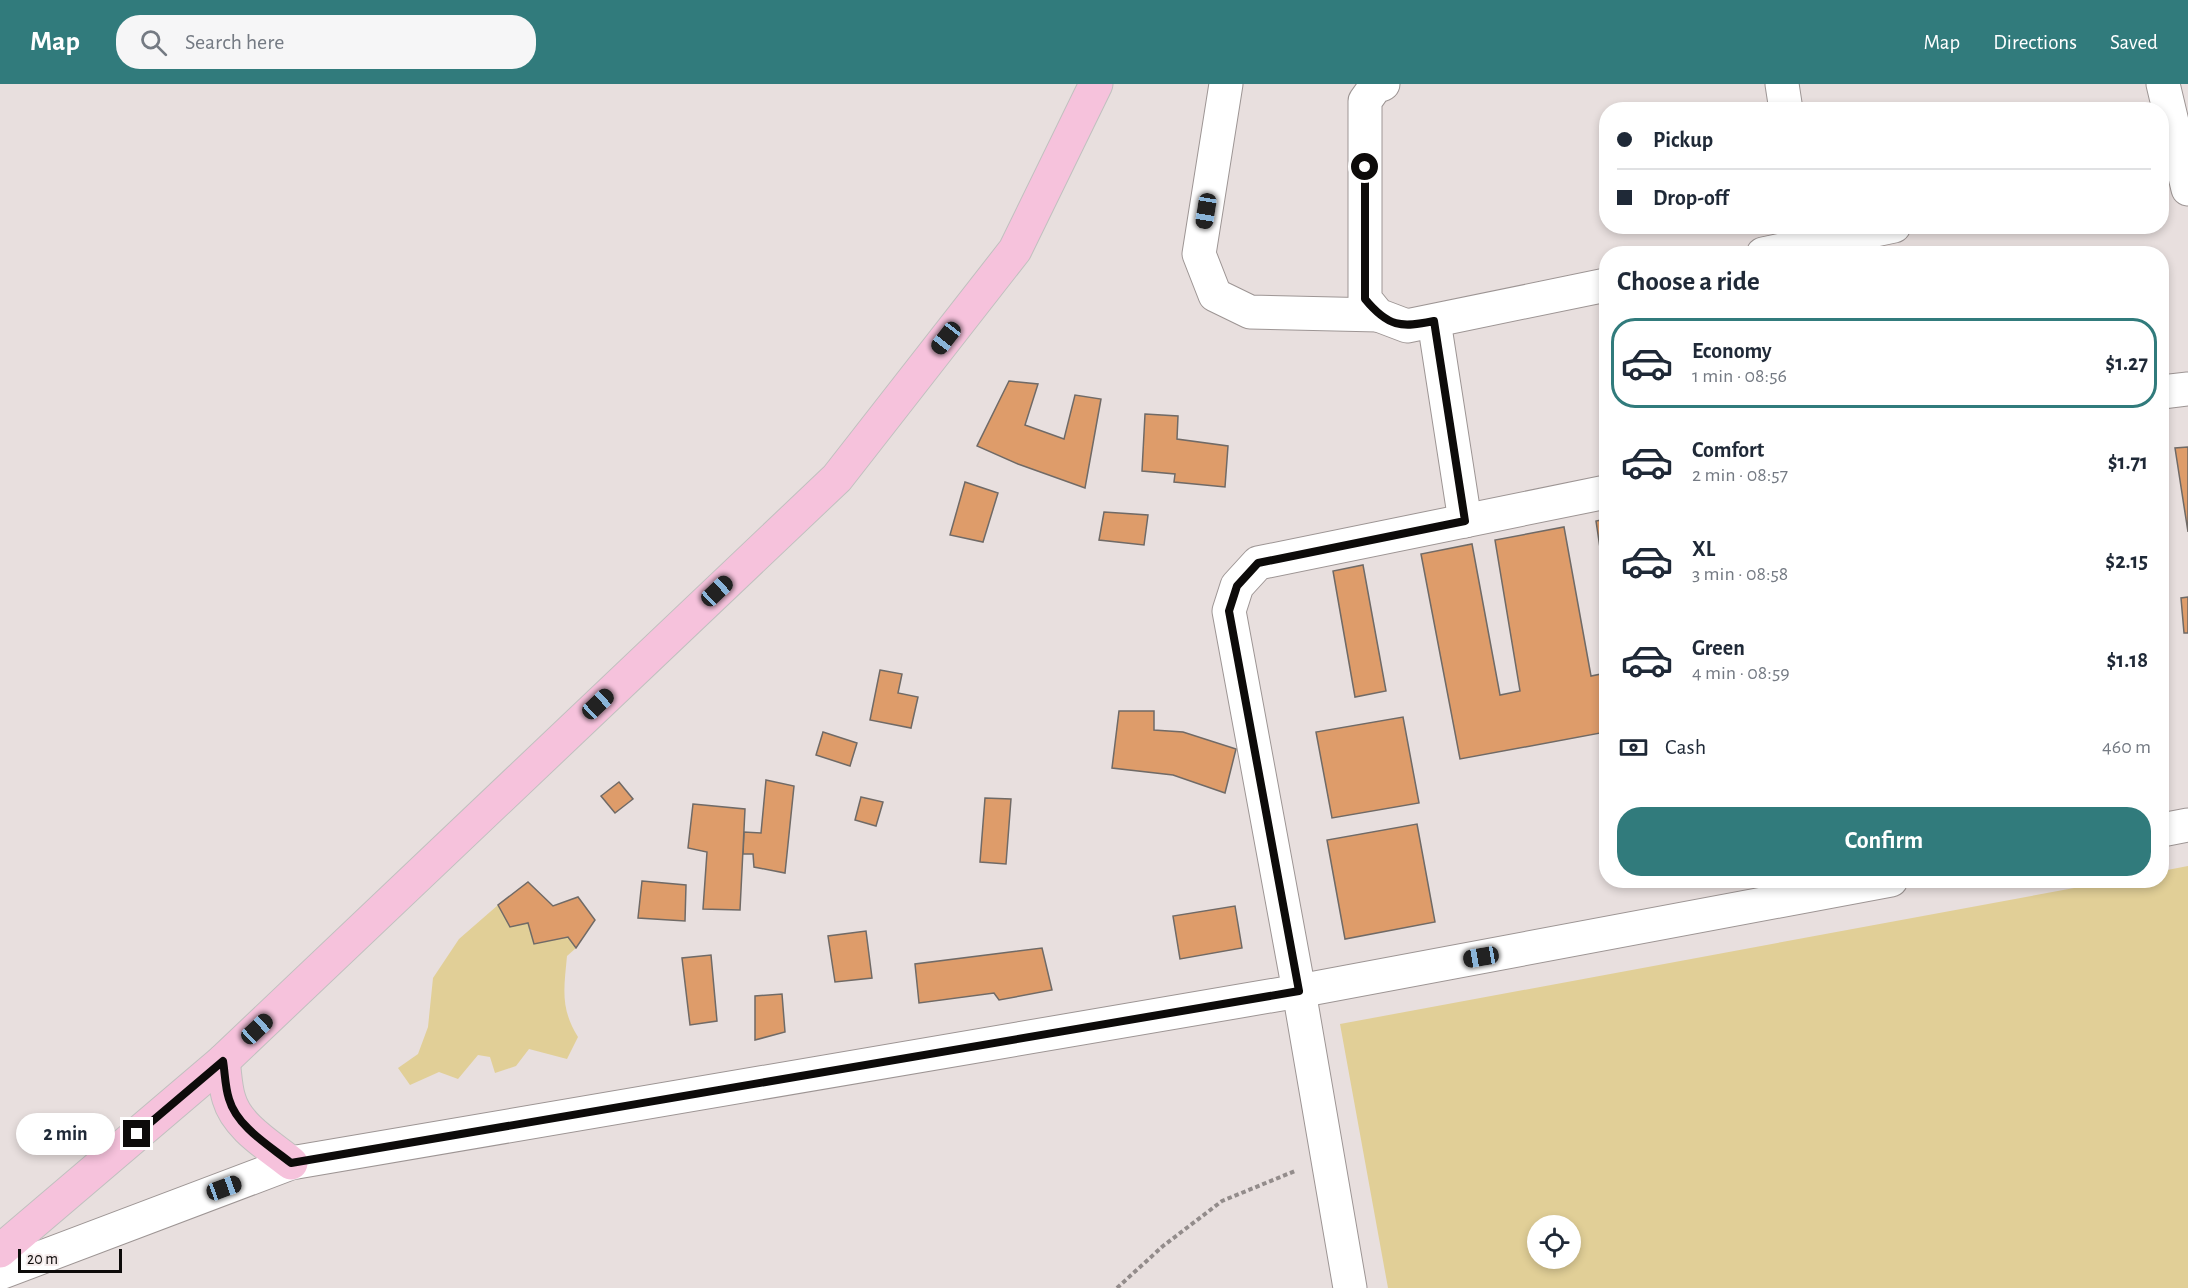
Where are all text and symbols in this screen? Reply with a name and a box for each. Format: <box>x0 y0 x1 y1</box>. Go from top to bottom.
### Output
search box <box>116 15 536 69</box>
icon: search <box>137 26 170 59</box>
text: Map <box>30 28 80 56</box>
text: Search here <box>185 31 284 53</box>
text: Map <box>1924 32 1960 53</box>
text: Directions <box>1993 32 2077 53</box>
text: Saved <box>2110 32 2158 53</box>
text: Pickup <box>1653 129 1713 151</box>
route start <box>1351 153 1378 180</box>
text: Drop-off <box>1653 187 1729 209</box>
car <box>1194 192 1218 230</box>
text: Choose a ride <box>1617 268 1760 295</box>
car <box>928 318 964 358</box>
icon: car <box>1620 336 1674 390</box>
text: Economy <box>1692 340 1772 362</box>
text: $1.27 <box>2105 352 2148 374</box>
text: 1 min · 08:56 <box>1692 366 1787 386</box>
icon: car <box>1620 435 1674 489</box>
text: Comfort <box>1692 439 1764 461</box>
text: $1.71 <box>2108 451 2148 473</box>
text: 2 min · 08:57 <box>1692 465 1788 485</box>
icon: car <box>1620 534 1674 588</box>
text: XL <box>1692 538 1715 560</box>
text: $2.15 <box>2105 550 2148 572</box>
text: 3 min · 08:58 <box>1692 564 1788 584</box>
car <box>698 572 736 610</box>
icon: car <box>1620 633 1674 687</box>
text: Green <box>1692 637 1745 659</box>
text: $1.18 <box>2106 649 2148 671</box>
text: 4 min · 08:59 <box>1692 663 1790 683</box>
car <box>579 685 617 723</box>
icon: cash <box>1617 731 1650 764</box>
text: Cash <box>1665 736 1706 758</box>
text: 460 m <box>2102 737 2151 757</box>
button: Confirm <box>1617 807 2151 876</box>
car <box>1462 945 1500 969</box>
car <box>238 1010 276 1048</box>
callout: 2 min <box>17 1113 116 1155</box>
route end <box>123 1120 150 1147</box>
text: 2 min <box>43 1124 88 1144</box>
car <box>204 1173 244 1203</box>
map controls <box>1527 1215 1581 1269</box>
button: locate <box>1527 1215 1581 1269</box>
scale bar <box>18 1246 122 1274</box>
text: 20 m <box>27 1251 58 1267</box>

